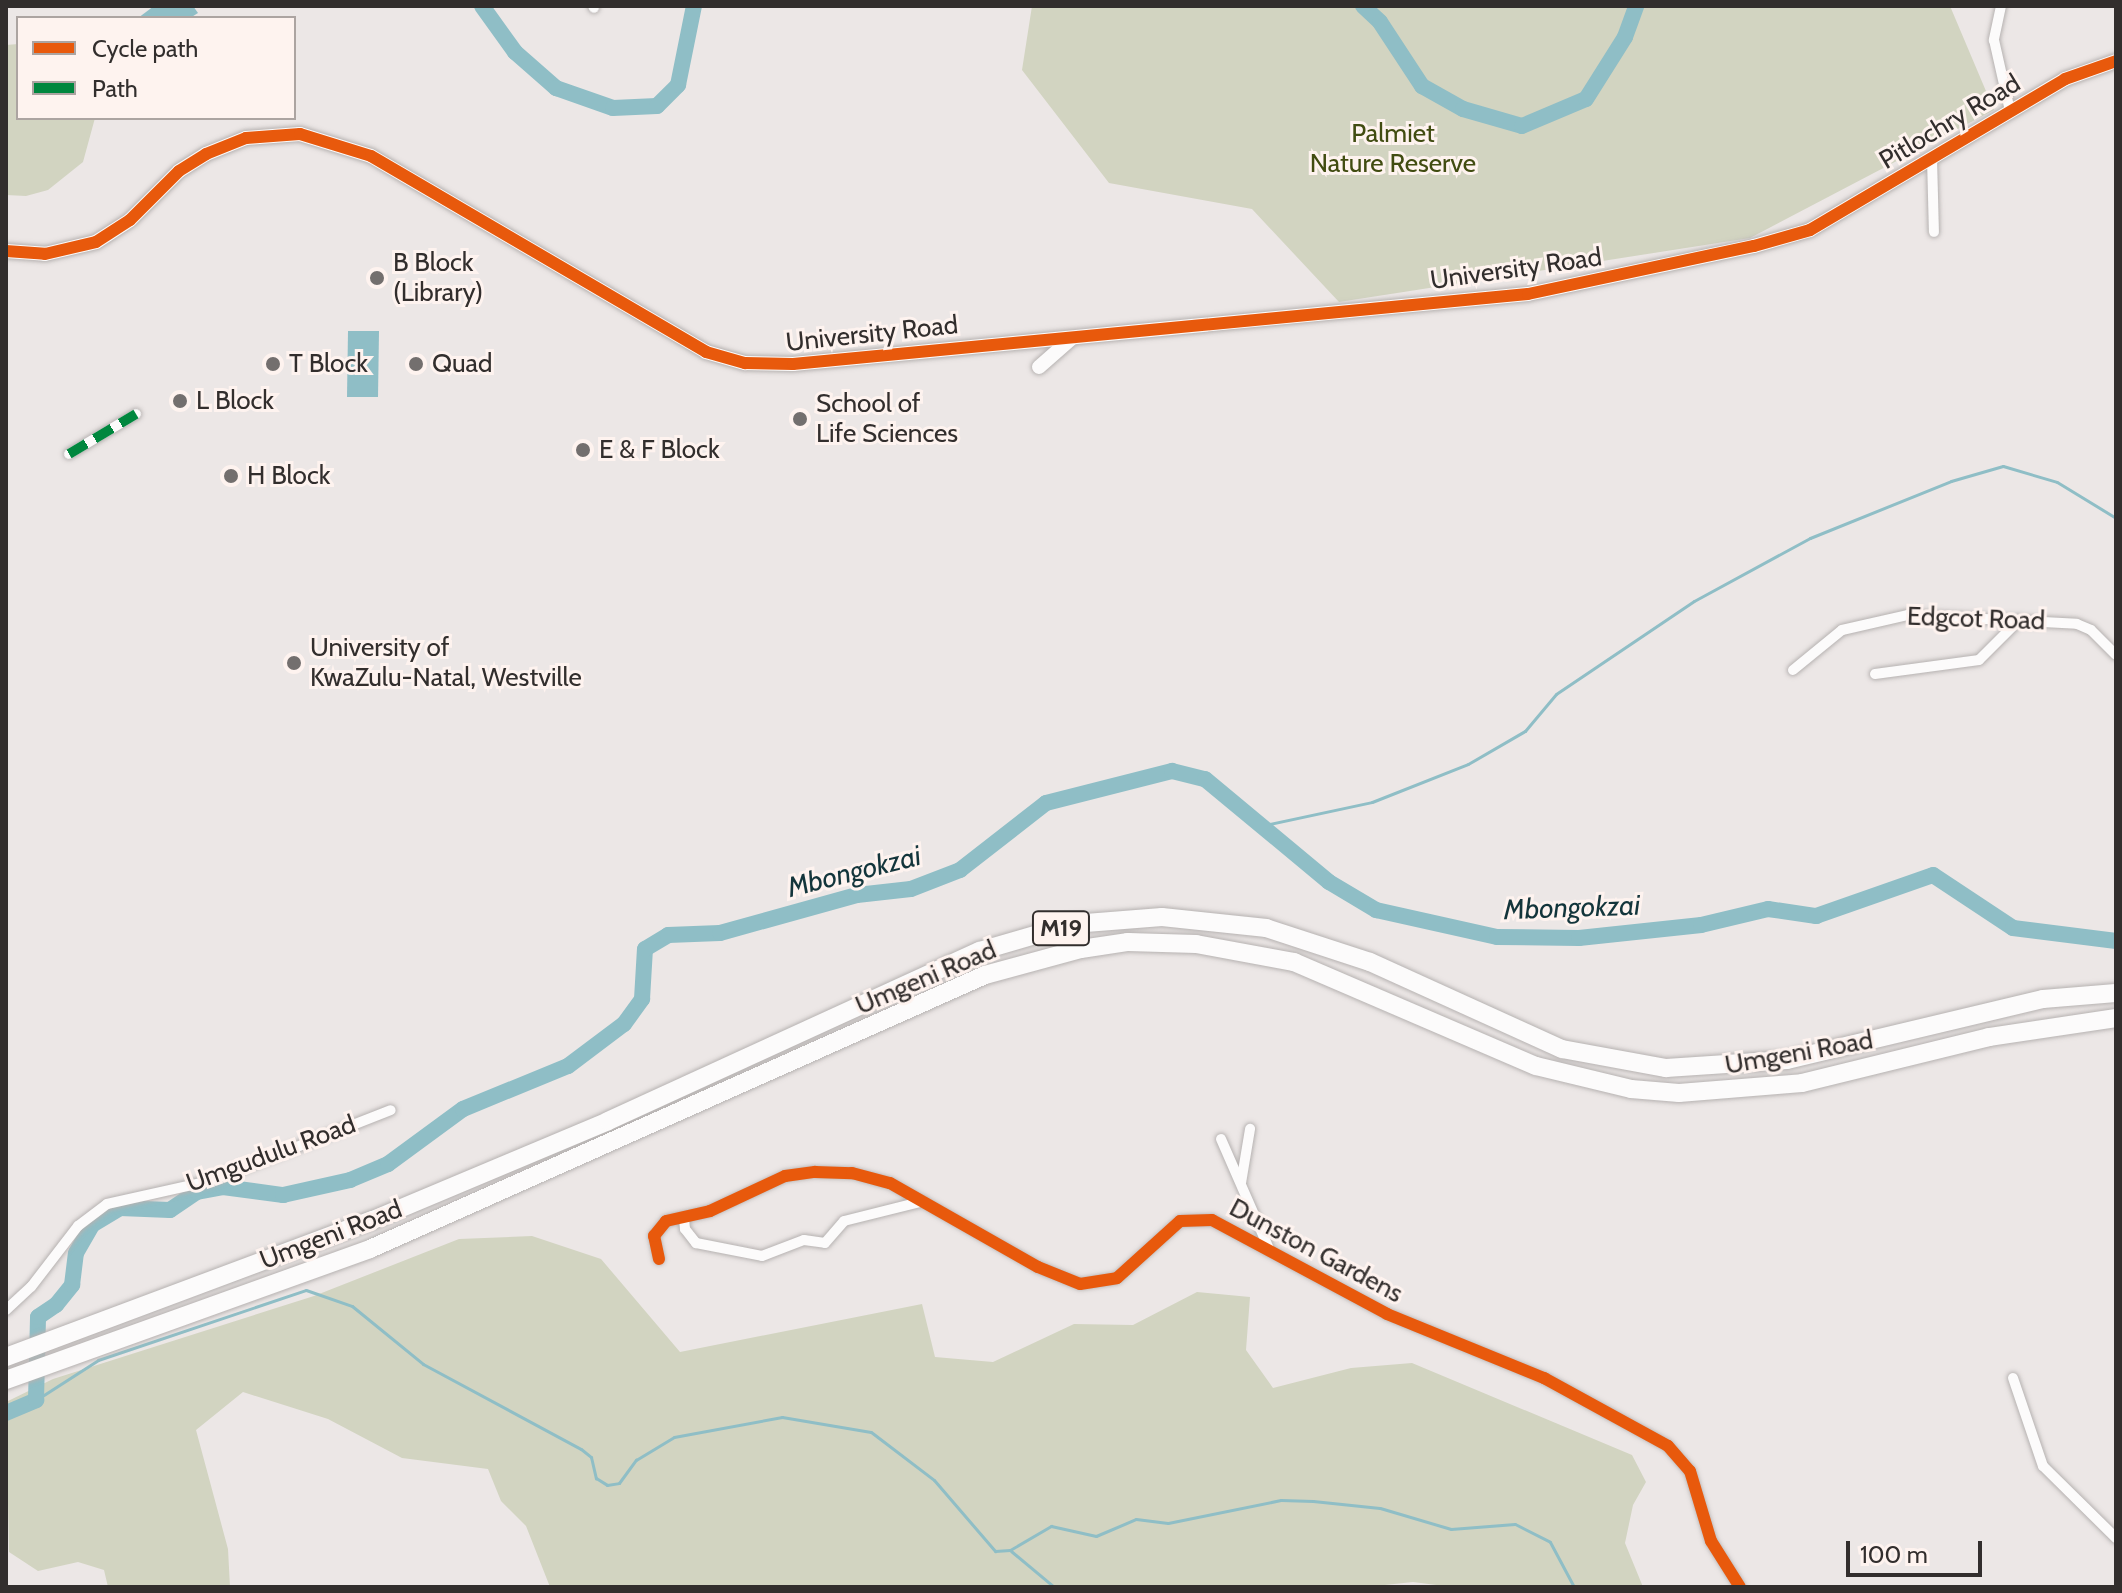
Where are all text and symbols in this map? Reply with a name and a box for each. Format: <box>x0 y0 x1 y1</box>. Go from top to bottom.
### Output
legend <box>16 16 296 120</box>
text: Cycle path <box>92 34 198 63</box>
street label: Pitlochry Road <box>1874 68 2026 176</box>
text: Path <box>92 74 138 103</box>
park label: Palmiet Nature Reserve <box>1310 118 1476 180</box>
street label: University Road <box>1428 242 1604 296</box>
place label: B Block (Library) <box>393 247 483 308</box>
marker: B Block (Library) <box>368 269 386 287</box>
street label: University Road <box>784 309 960 359</box>
place label: T Block <box>289 348 368 380</box>
place label: Quad <box>432 348 492 380</box>
marker: T Block <box>264 355 282 373</box>
marker: Quad <box>407 355 425 373</box>
place label: L Block <box>196 385 274 417</box>
place label: School of Life Sciences <box>816 388 958 450</box>
marker: L Block <box>171 392 189 410</box>
marker: School of Life Sciences <box>791 410 809 428</box>
place label: E & F Block <box>599 434 720 466</box>
marker: E & F Block <box>574 441 592 459</box>
place label: H Block <box>247 460 330 492</box>
marker: H Block <box>222 467 240 485</box>
street label: Edgcot Road <box>1906 601 2046 637</box>
place label: University of KwaZulu-Natal, Westville <box>310 632 582 694</box>
marker: University of KwaZulu-Natal, Westville <box>285 654 303 672</box>
water label: Mbongokzai <box>784 838 924 904</box>
water label: Mbongokzai <box>1503 888 1641 926</box>
road number: M19 <box>1031 908 1091 948</box>
street label: Umgeni Road <box>851 934 1001 1022</box>
street label: Umgeni Road <box>1723 1025 1875 1081</box>
street label: Umgudulu Road <box>182 1109 360 1199</box>
street label: Dunston Gardens <box>1224 1192 1408 1310</box>
street label: Umgeni Road <box>256 1194 406 1276</box>
scale bar <box>1850 1525 1986 1575</box>
text: 100 m <box>1860 1540 1928 1569</box>

